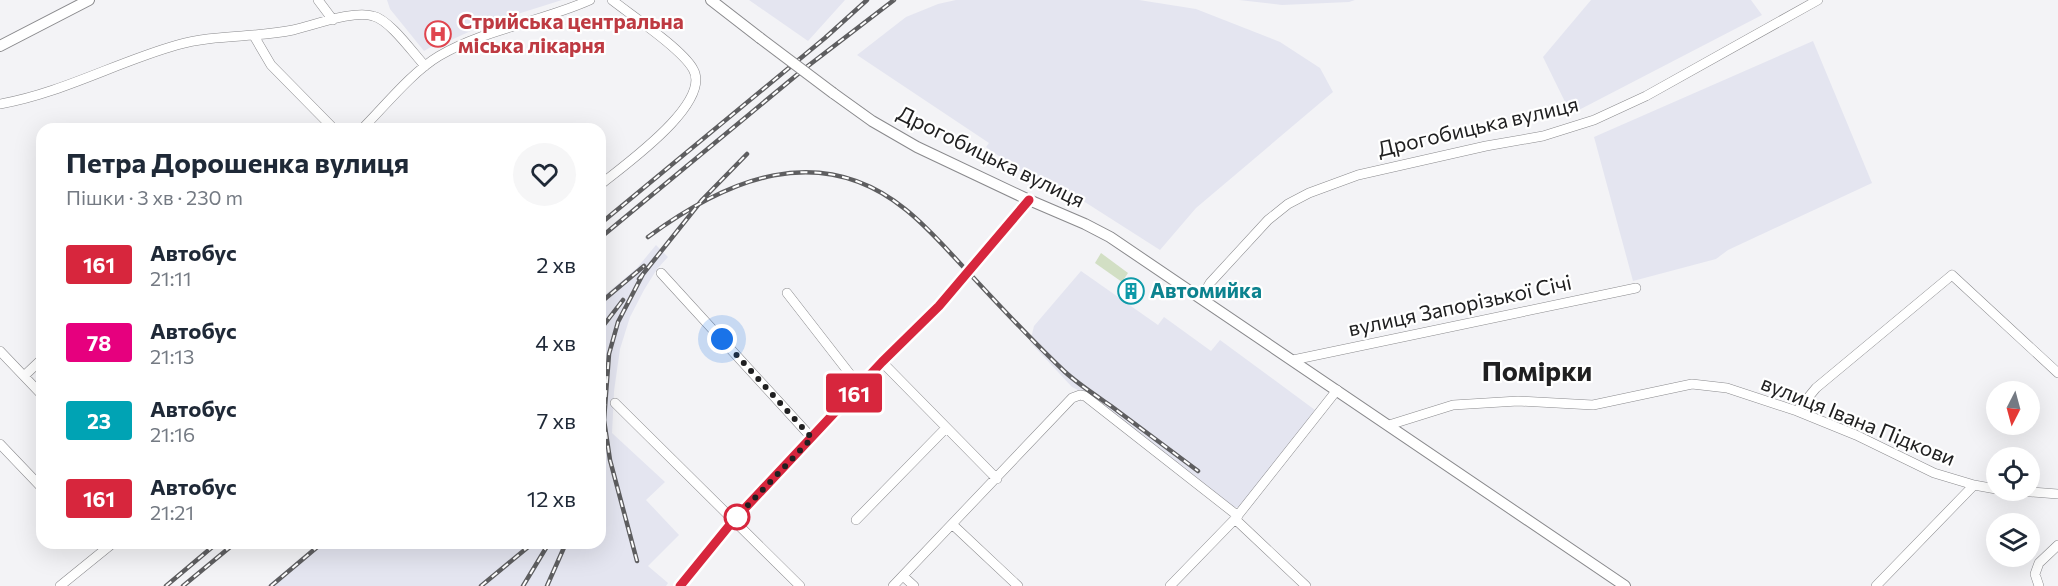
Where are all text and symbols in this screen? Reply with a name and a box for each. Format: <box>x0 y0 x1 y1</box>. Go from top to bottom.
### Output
place label: Стрийська центральна міська лікарня <box>458 8 684 57</box>
hospital icon: Стрийська центральна міська лікарня <box>423 19 453 49</box>
street label: Дрогобицька вулиця <box>1375 90 1581 161</box>
street label: Дрогобицька вулиця <box>894 99 1089 212</box>
button: heart <box>513 143 576 206</box>
text: Петра Дорошенка вулиця <box>66 145 409 179</box>
text: Пішки · 3 хв · 230 m <box>66 185 243 209</box>
text: Автобус <box>150 239 237 266</box>
text: 2 хв <box>536 251 576 278</box>
text: 161 <box>83 252 115 277</box>
text: 21:11 <box>150 266 191 290</box>
street label: вулиця Запорізької Січі <box>1346 269 1574 340</box>
building icon: Автомийка <box>1116 276 1146 306</box>
place label: Автомийка <box>1150 277 1262 302</box>
text: Автобус <box>150 317 237 344</box>
your location <box>707 324 737 354</box>
text: 4 хв <box>535 329 576 356</box>
text: 78 <box>87 330 111 355</box>
text: 21:13 <box>150 344 194 368</box>
district label: Помірки <box>1482 354 1592 387</box>
street label: вулиця Івана Підкови <box>1758 369 1959 470</box>
line badge: 161 <box>820 374 888 412</box>
text: 161 <box>838 381 870 406</box>
north arrow <box>1986 381 2040 435</box>
map controls <box>1986 381 2040 567</box>
text: Автобус <box>150 395 237 422</box>
text: 7 хв <box>537 407 576 434</box>
text: 23 <box>87 408 111 433</box>
text: 21:16 <box>150 422 195 446</box>
button: locate <box>1986 447 2040 501</box>
text: Автобус <box>150 473 237 500</box>
text: 12 хв <box>527 485 576 512</box>
text: 161 <box>83 486 115 511</box>
text: 21:21 <box>150 500 194 524</box>
unlabelled marker <box>724 504 750 530</box>
button: layers <box>1986 513 2040 567</box>

